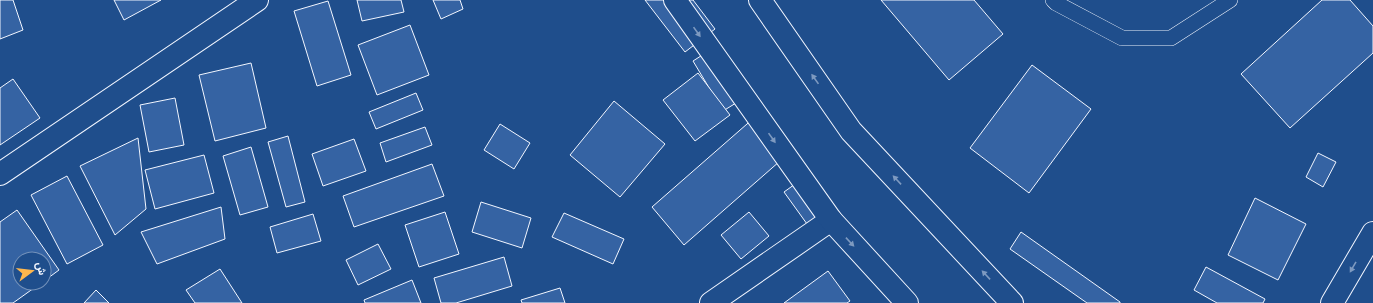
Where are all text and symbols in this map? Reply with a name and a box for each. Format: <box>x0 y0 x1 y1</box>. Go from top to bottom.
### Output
one-way arrow <box>693 27 701 37</box>
one-way arrow <box>811 74 819 84</box>
one-way arrow <box>768 133 776 143</box>
one-way arrow <box>893 175 902 184</box>
one-way arrow <box>846 236 855 247</box>
north arrow <box>12 251 52 291</box>
text: ش <box>33 260 49 277</box>
one-way arrow <box>1350 261 1357 273</box>
one-way arrow <box>981 269 990 280</box>

